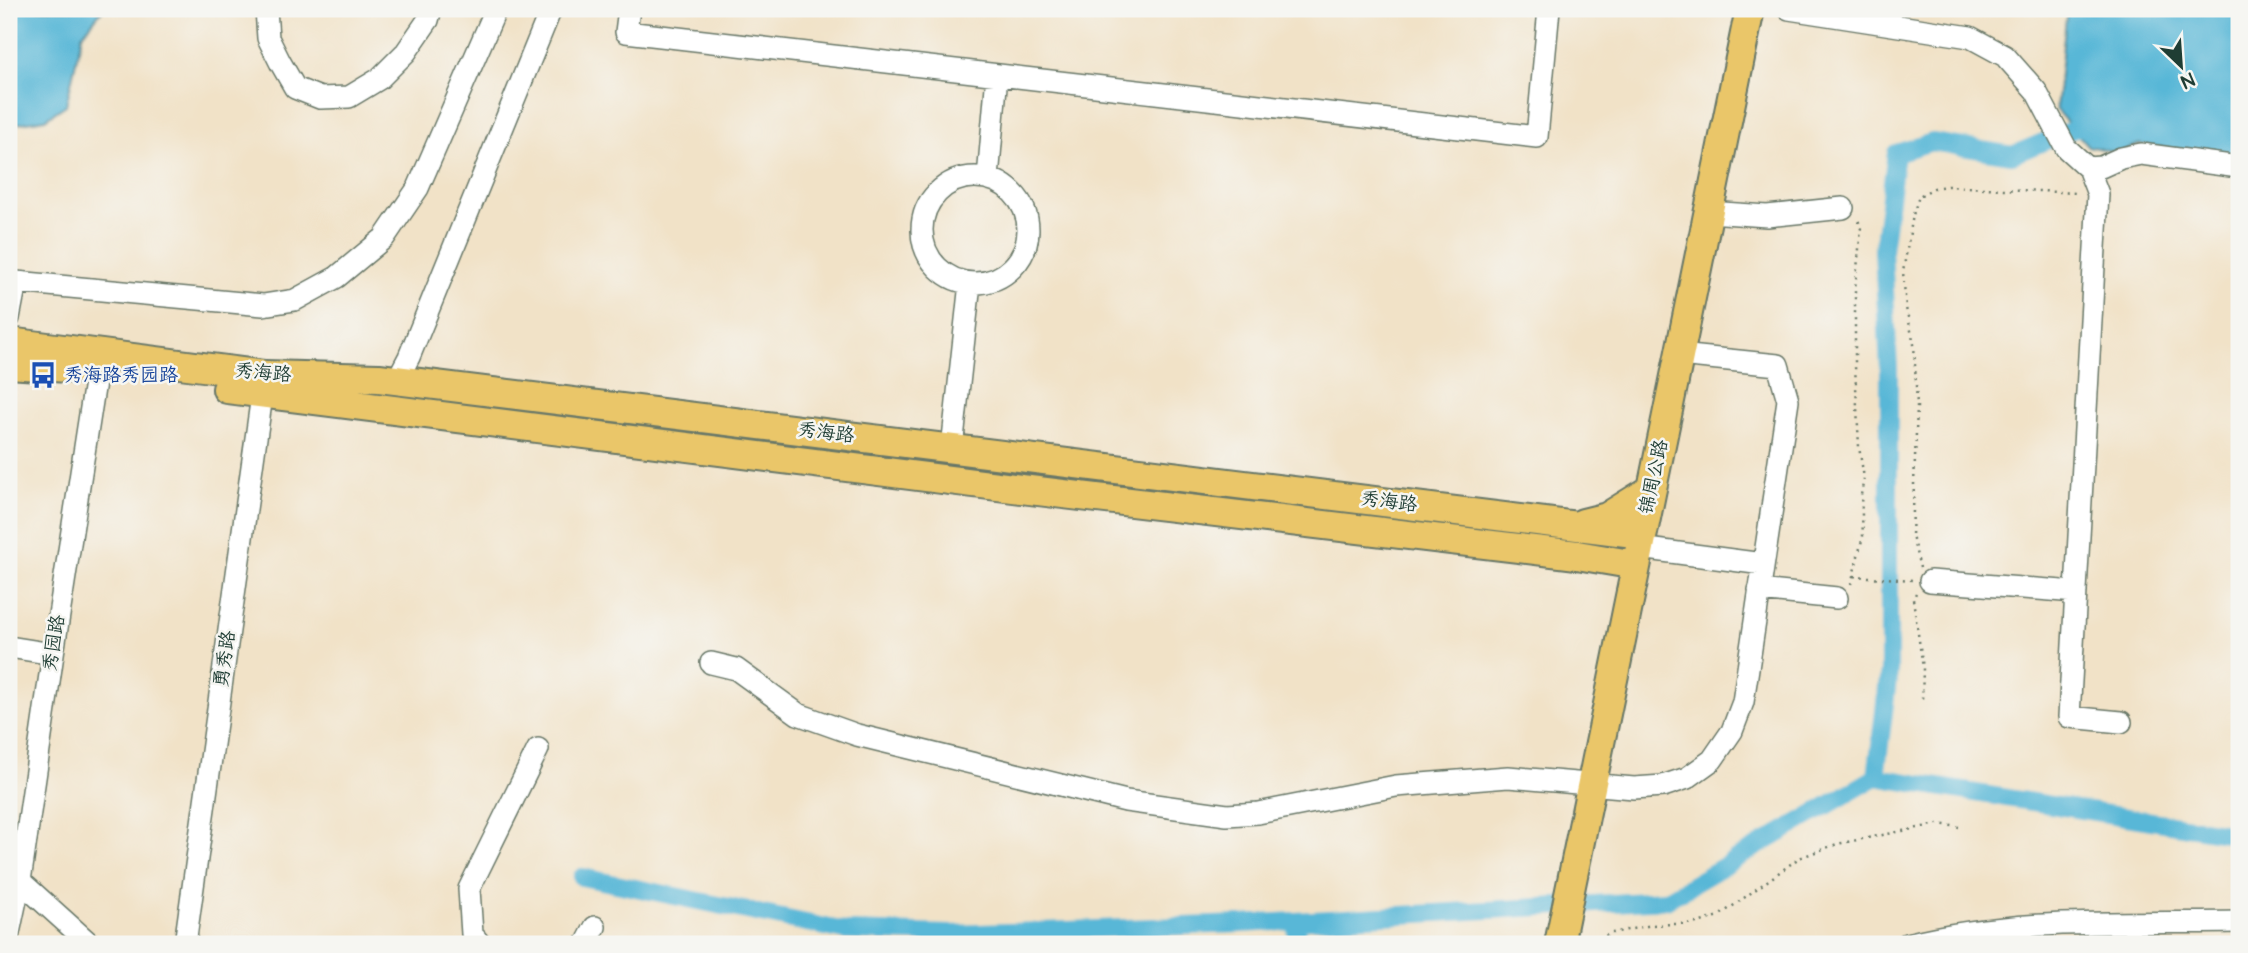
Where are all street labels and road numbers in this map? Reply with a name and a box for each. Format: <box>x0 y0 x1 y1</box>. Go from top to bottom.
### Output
street label: 秀海路 <box>233 357 293 389</box>
street label: 秀海路 <box>796 416 856 450</box>
street label: 锦周公路 <box>1633 437 1675 517</box>
street label: 秀海路 <box>1359 485 1419 519</box>
street label: 秀园路 <box>36 613 72 673</box>
street label: 勇秀路 <box>208 629 242 689</box>

